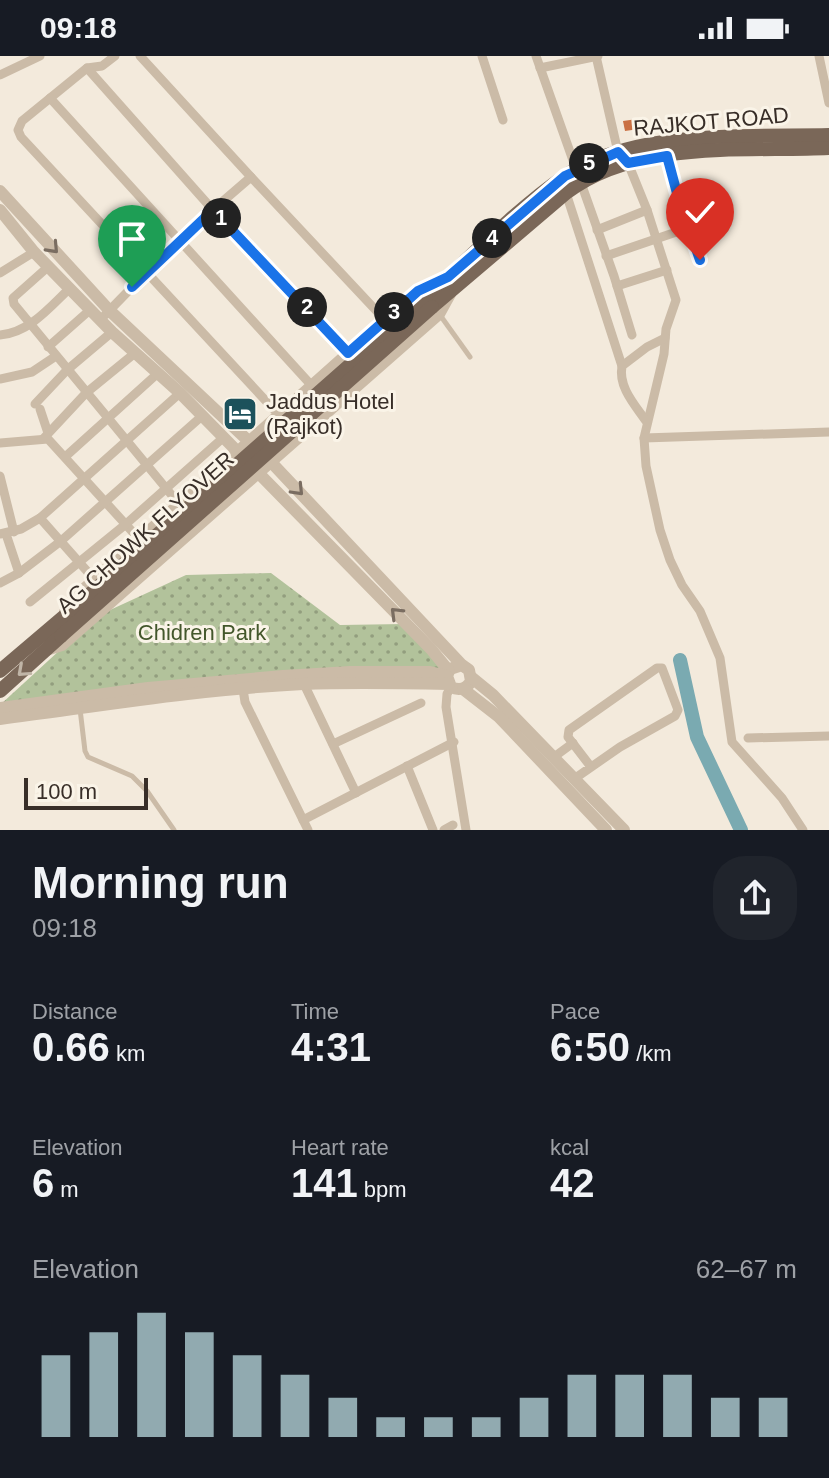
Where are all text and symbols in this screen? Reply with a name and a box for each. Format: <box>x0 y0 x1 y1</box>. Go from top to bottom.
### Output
text: 09:18 <box>40 11 117 44</box>
street label: RAJKOT ROAD <box>632 102 790 141</box>
pin: 5 <box>569 143 609 183</box>
text: 5 <box>583 150 595 175</box>
pin <box>666 178 734 260</box>
icon: check <box>678 190 722 234</box>
pin: 1 <box>201 198 241 238</box>
pin <box>98 205 166 287</box>
text: 1 <box>215 205 227 230</box>
icon: arrive <box>110 217 154 261</box>
pin: 4 <box>472 218 512 258</box>
text: 4 <box>486 225 498 250</box>
one-way arrow <box>43 239 57 254</box>
pin: 2 <box>287 287 327 327</box>
pin: 3 <box>374 292 414 332</box>
text: 2 <box>301 294 313 319</box>
text: 3 <box>388 299 400 324</box>
place label: Jaddus Hotel (Rajkot) <box>266 389 394 439</box>
hotel icon: Jaddus Hotel (Rajkot) <box>221 395 259 433</box>
street label: AG CHOWK FLYOVER <box>52 446 239 618</box>
one-way arrow <box>288 481 303 495</box>
one-way arrow <box>391 608 405 622</box>
park label: Chidren Park <box>138 620 267 645</box>
one-way arrow <box>17 661 32 675</box>
scale bar <box>24 774 148 810</box>
text: 100 m <box>36 779 97 804</box>
button: share <box>713 856 797 940</box>
text: Morning run <box>32 858 289 907</box>
text: 09:18 <box>32 913 97 943</box>
text: Distance <box>32 999 118 1024</box>
text: Time <box>291 999 339 1024</box>
text: Pace <box>550 999 600 1024</box>
text: 0.66 <box>32 1025 110 1069</box>
text: 4:31 <box>291 1025 371 1069</box>
text: 6:50 <box>550 1025 630 1069</box>
text: km <box>110 1041 145 1066</box>
text: /km <box>630 1041 672 1066</box>
text: Elevation <box>32 1135 123 1160</box>
text: Heart rate <box>291 1135 389 1160</box>
text: kcal <box>550 1135 589 1160</box>
text: 6 <box>32 1161 54 1205</box>
text: 141 <box>291 1161 358 1205</box>
text: 42 <box>550 1161 595 1205</box>
text: m <box>54 1177 79 1202</box>
text: bpm <box>358 1177 407 1202</box>
text: Elevation <box>32 1254 139 1284</box>
text: 62–67 m <box>696 1254 797 1284</box>

